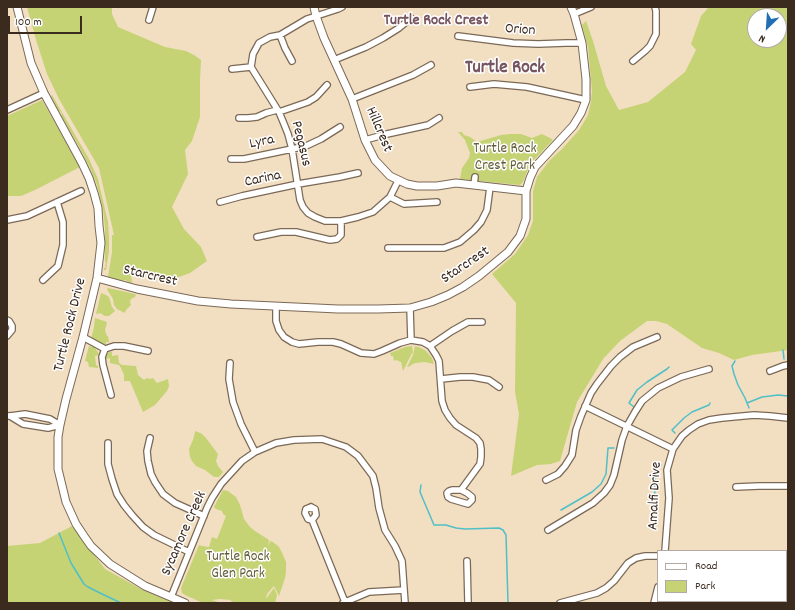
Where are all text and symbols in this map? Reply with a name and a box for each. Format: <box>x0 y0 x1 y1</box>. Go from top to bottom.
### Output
scale bar <box>10 8 84 34</box>
north arrow <box>747 8 787 48</box>
district label: Turtle Rock Crest <box>384 12 488 32</box>
text: 100 m <box>15 14 42 31</box>
street label: Orion <box>504 21 536 41</box>
text: N <box>757 30 768 46</box>
district label: Turtle Rock <box>465 58 545 80</box>
street label: Hillcrest <box>360 105 396 155</box>
street label: Pegasus <box>286 119 314 169</box>
street label: Lyra <box>248 132 276 154</box>
park label: Turtle Rock Crest Park <box>473 141 537 176</box>
street label: Carina <box>243 167 283 193</box>
street label: Starcrest <box>438 243 494 289</box>
street label: Starcrest <box>121 262 179 292</box>
street label: Turtle Rock Drive <box>51 276 91 374</box>
street label: Amalfi Drive <box>645 461 667 531</box>
street label: Sycamore Creek <box>158 489 212 579</box>
park label: Turtle Rock Glen Park <box>206 549 270 584</box>
legend <box>657 550 787 602</box>
text: Road <box>695 558 717 575</box>
text: Park <box>695 578 715 595</box>

